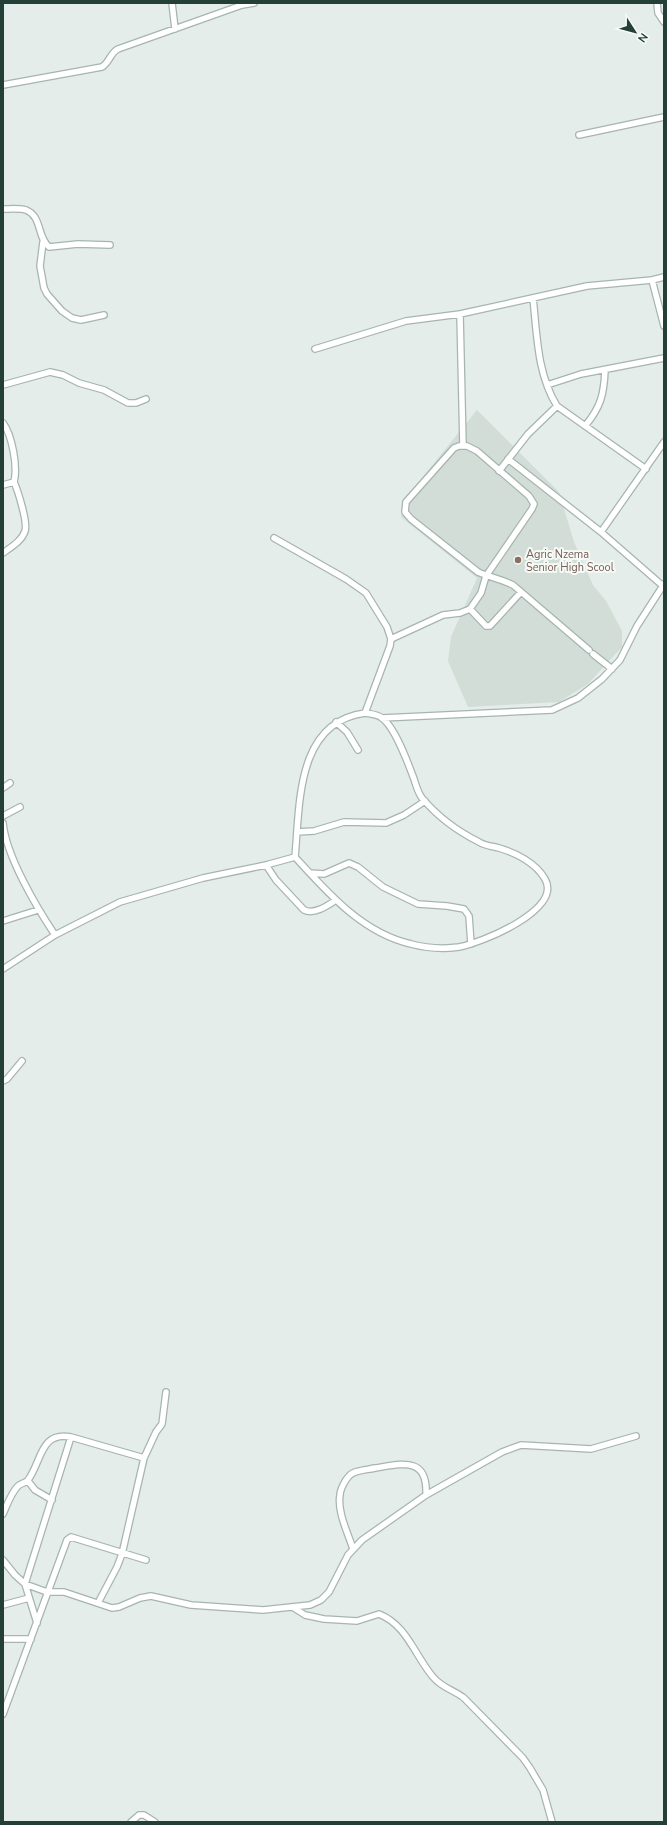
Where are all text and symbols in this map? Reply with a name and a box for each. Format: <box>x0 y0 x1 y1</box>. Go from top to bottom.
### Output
north arrow <box>615 12 655 52</box>
text: N <box>634 30 651 45</box>
place label: Agric Nzema Senior High Scool <box>526 547 615 575</box>
marker: Agric Nzema Senior High Scool <box>513 555 523 565</box>

